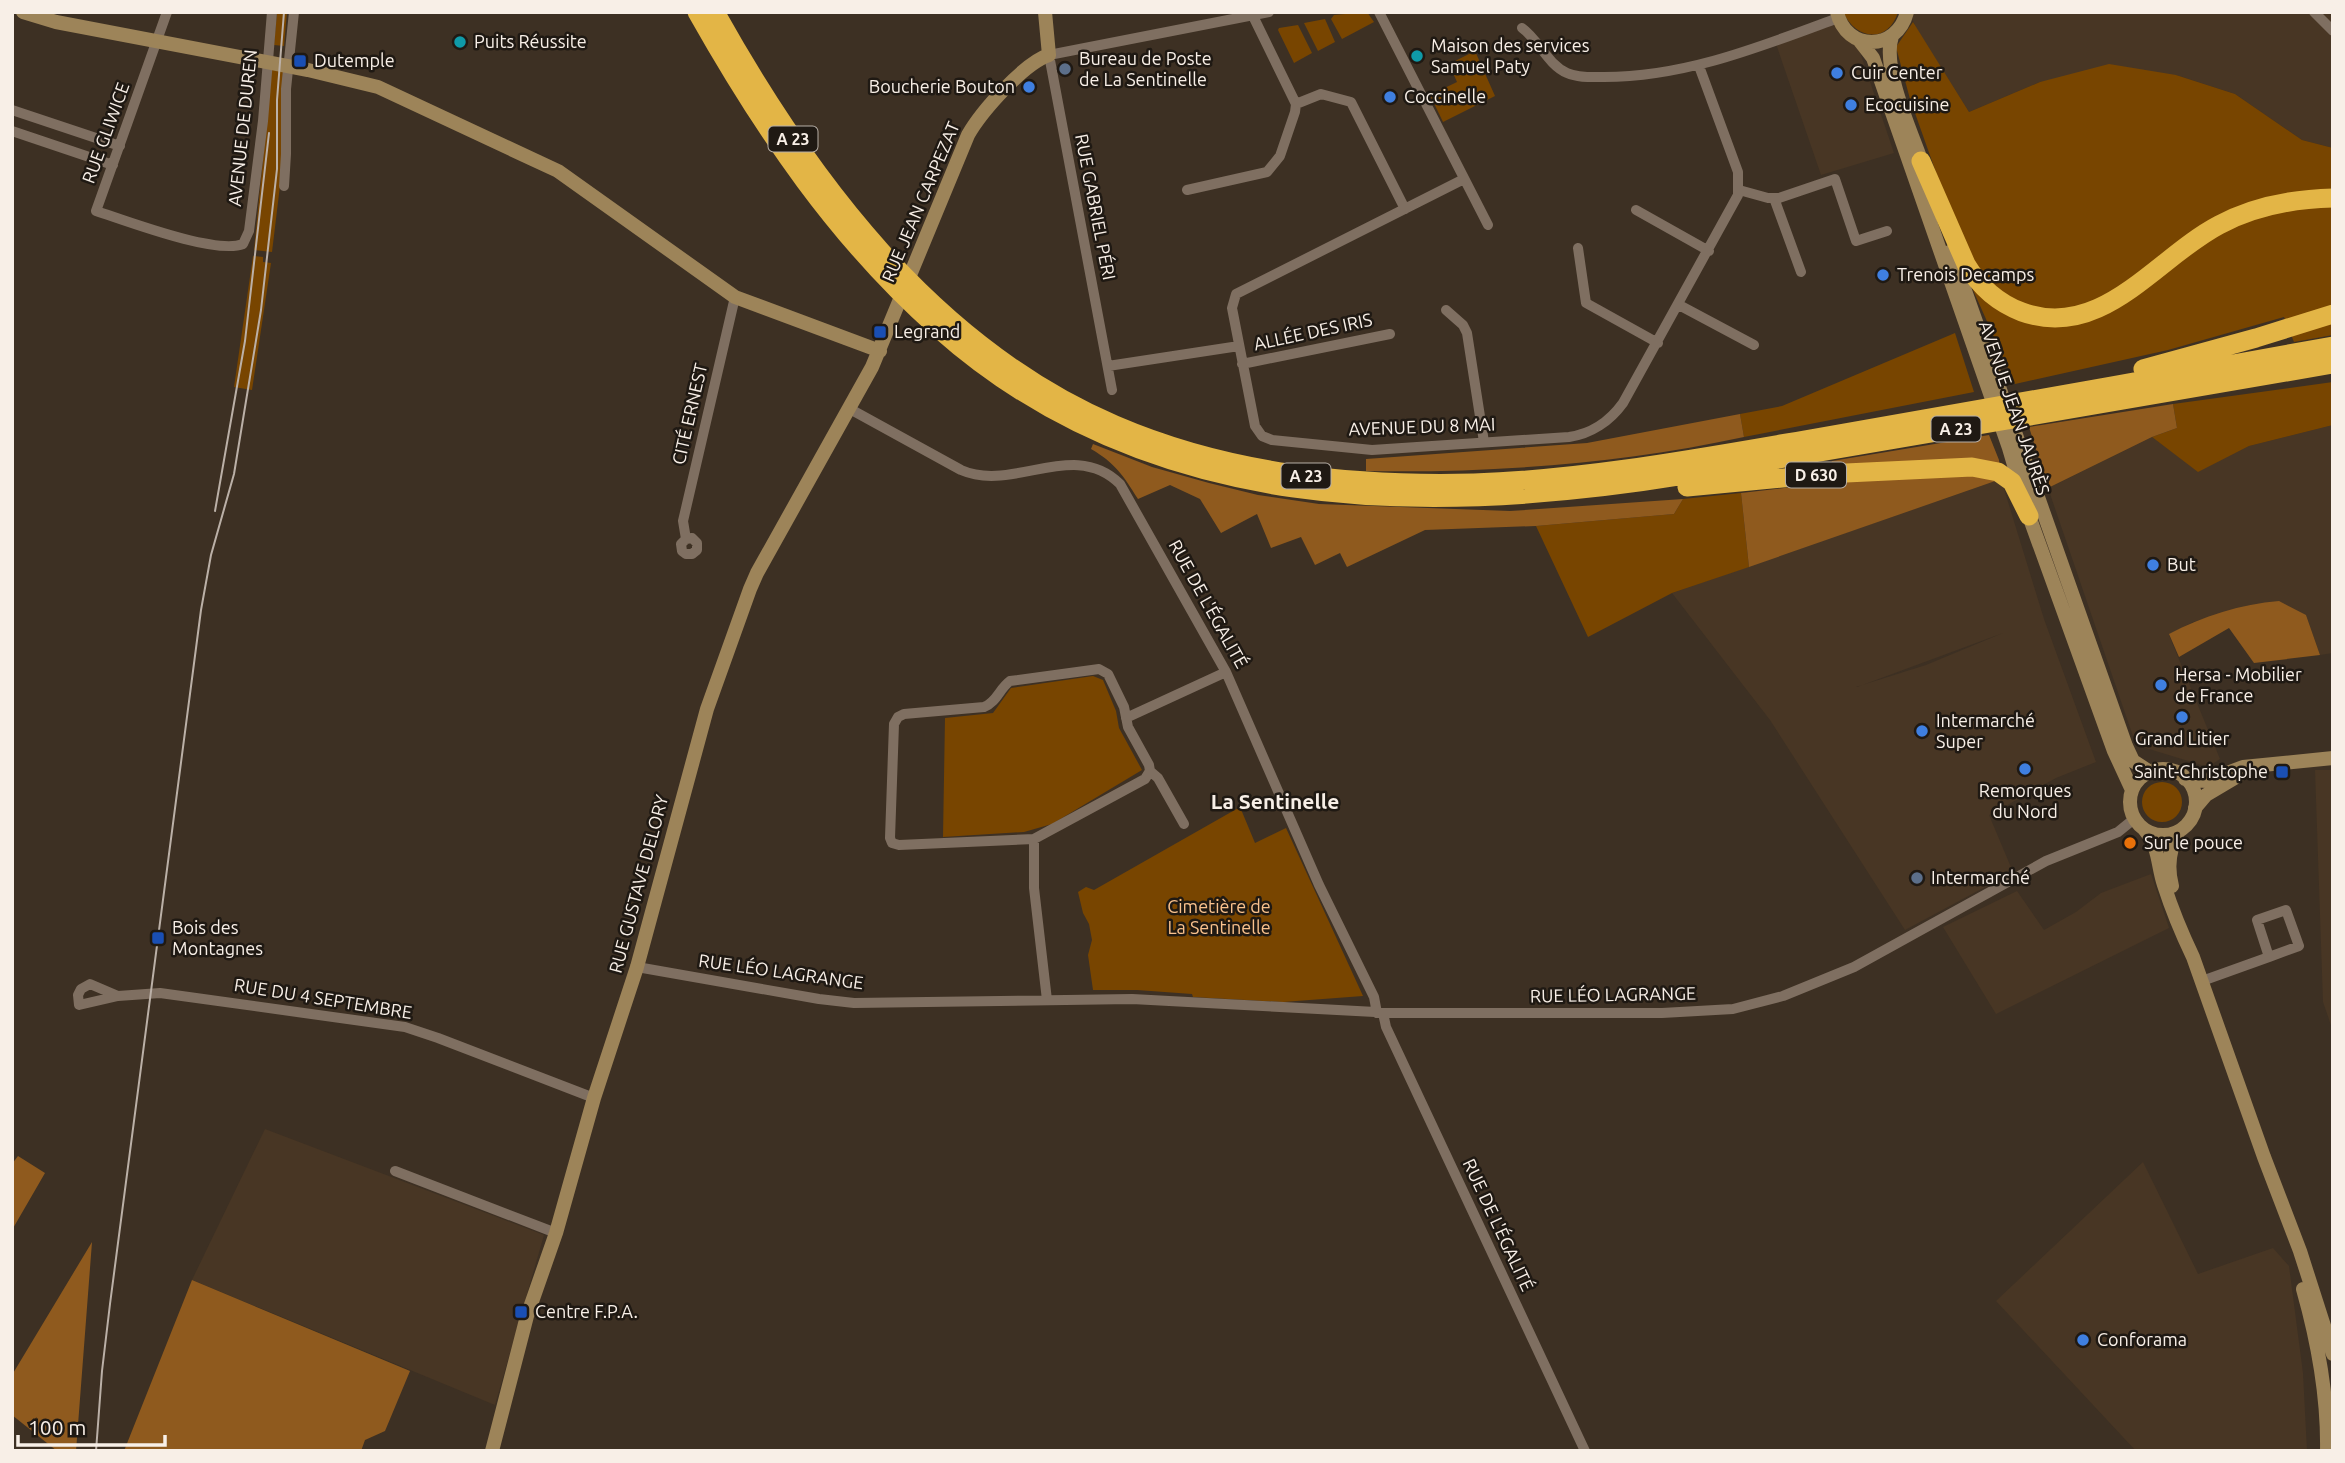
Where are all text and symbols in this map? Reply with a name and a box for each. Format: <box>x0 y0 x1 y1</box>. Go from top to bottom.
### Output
place label: Puits Réussite <box>474 31 587 51</box>
marker: Puits Réussite <box>452 34 468 50</box>
place label: Maison des services Samuel Paty <box>1431 35 1590 76</box>
street label: AVENUE DE DUREN <box>224 48 260 207</box>
place label: Bureau de Poste de La Sentinelle <box>1079 48 1212 89</box>
marker: Maison des services Samuel Paty <box>1409 48 1425 64</box>
place label: Dutemple <box>314 50 395 70</box>
marker: Dutemple <box>292 53 308 69</box>
marker: Bureau de Poste de La Sentinelle <box>1057 61 1073 77</box>
place label: Cuir Center <box>1851 62 1943 82</box>
marker: Cuir Center <box>1829 65 1845 81</box>
place label: Boucherie Bouton <box>869 76 1015 96</box>
marker: Boucherie Bouton <box>1021 79 1037 95</box>
street label: RUE GLIWICE <box>78 80 133 186</box>
place label: Coccinelle <box>1404 86 1486 106</box>
marker: Coccinelle <box>1382 89 1398 105</box>
place label: Ecocuisine <box>1865 94 1949 114</box>
marker: Ecocuisine <box>1843 97 1859 113</box>
street label: RUE JEAN CARPEZAT <box>877 118 963 285</box>
road number: A 23 <box>768 127 818 152</box>
street label: RUE GABRIEL PÉRI <box>1072 132 1121 282</box>
place label: Trenois Decamps <box>1897 264 2035 284</box>
marker: Trenois Decamps <box>1875 267 1891 283</box>
street label: ALLÉE DES IRIS <box>1252 308 1374 353</box>
street label: AVENUE JEAN JAURÈS <box>1976 318 2055 497</box>
place label: Legrand <box>894 321 960 341</box>
marker: Legrand <box>872 324 888 340</box>
street label: CITÉ ERNEST <box>667 361 710 466</box>
street label: AVENUE DU 8 MAI <box>1348 413 1496 439</box>
road number: A 23 <box>1932 416 1980 442</box>
road number: D 630 <box>1786 462 1846 488</box>
road number: A 23 <box>1282 463 1330 489</box>
street label: RUE DE L'ÉGALITÉ <box>1165 535 1253 671</box>
place label: But <box>2167 554 2196 574</box>
marker: But <box>2145 557 2161 573</box>
place label: Hersa - Mobilier de France <box>2175 664 2302 705</box>
marker: Hersa - Mobilier de France <box>2153 677 2169 693</box>
marker: Grand Litier <box>2174 709 2190 725</box>
place label: Intermarché Super <box>1936 710 2035 751</box>
marker: Intermarché Super <box>1914 723 1930 739</box>
place label: Grand Litier <box>2135 728 2230 748</box>
marker: Remorques du Nord <box>2017 761 2033 777</box>
place label: Saint-Christophe <box>2134 761 2268 781</box>
marker: Saint-Christophe <box>2274 764 2290 780</box>
place label: Remorques du Nord <box>1979 780 2071 821</box>
district label: La Sentinelle <box>1211 789 1339 813</box>
street label: RUE GUSTAVE DELORY <box>605 792 672 975</box>
place label: Sur le pouce <box>2144 832 2243 852</box>
marker: Sur le pouce <box>2122 835 2138 851</box>
place label: Intermarché <box>1931 867 2030 887</box>
marker: Intermarché <box>1909 870 1925 886</box>
park label: Cimetière de La Sentinelle <box>1167 896 1271 937</box>
place label: Bois des Montagnes <box>172 917 263 958</box>
marker: Bois des Montagnes <box>150 930 166 946</box>
street label: RUE LÉO LAGRANGE <box>697 949 865 992</box>
street label: RUE DU 4 SEPTEMBRE <box>233 974 414 1022</box>
street label: RUE LÉO LAGRANGE <box>1530 982 1696 1005</box>
street label: RUE DE L'ÉGALITÉ <box>1460 1155 1539 1294</box>
place label: Centre F.P.A. <box>535 1301 638 1321</box>
marker: Centre F.P.A. <box>513 1304 529 1320</box>
place label: Conforama <box>2097 1329 2187 1349</box>
marker: Conforama <box>2075 1332 2091 1348</box>
scale bar <box>18 1404 164 1448</box>
text: 100 m <box>28 1415 86 1439</box>

